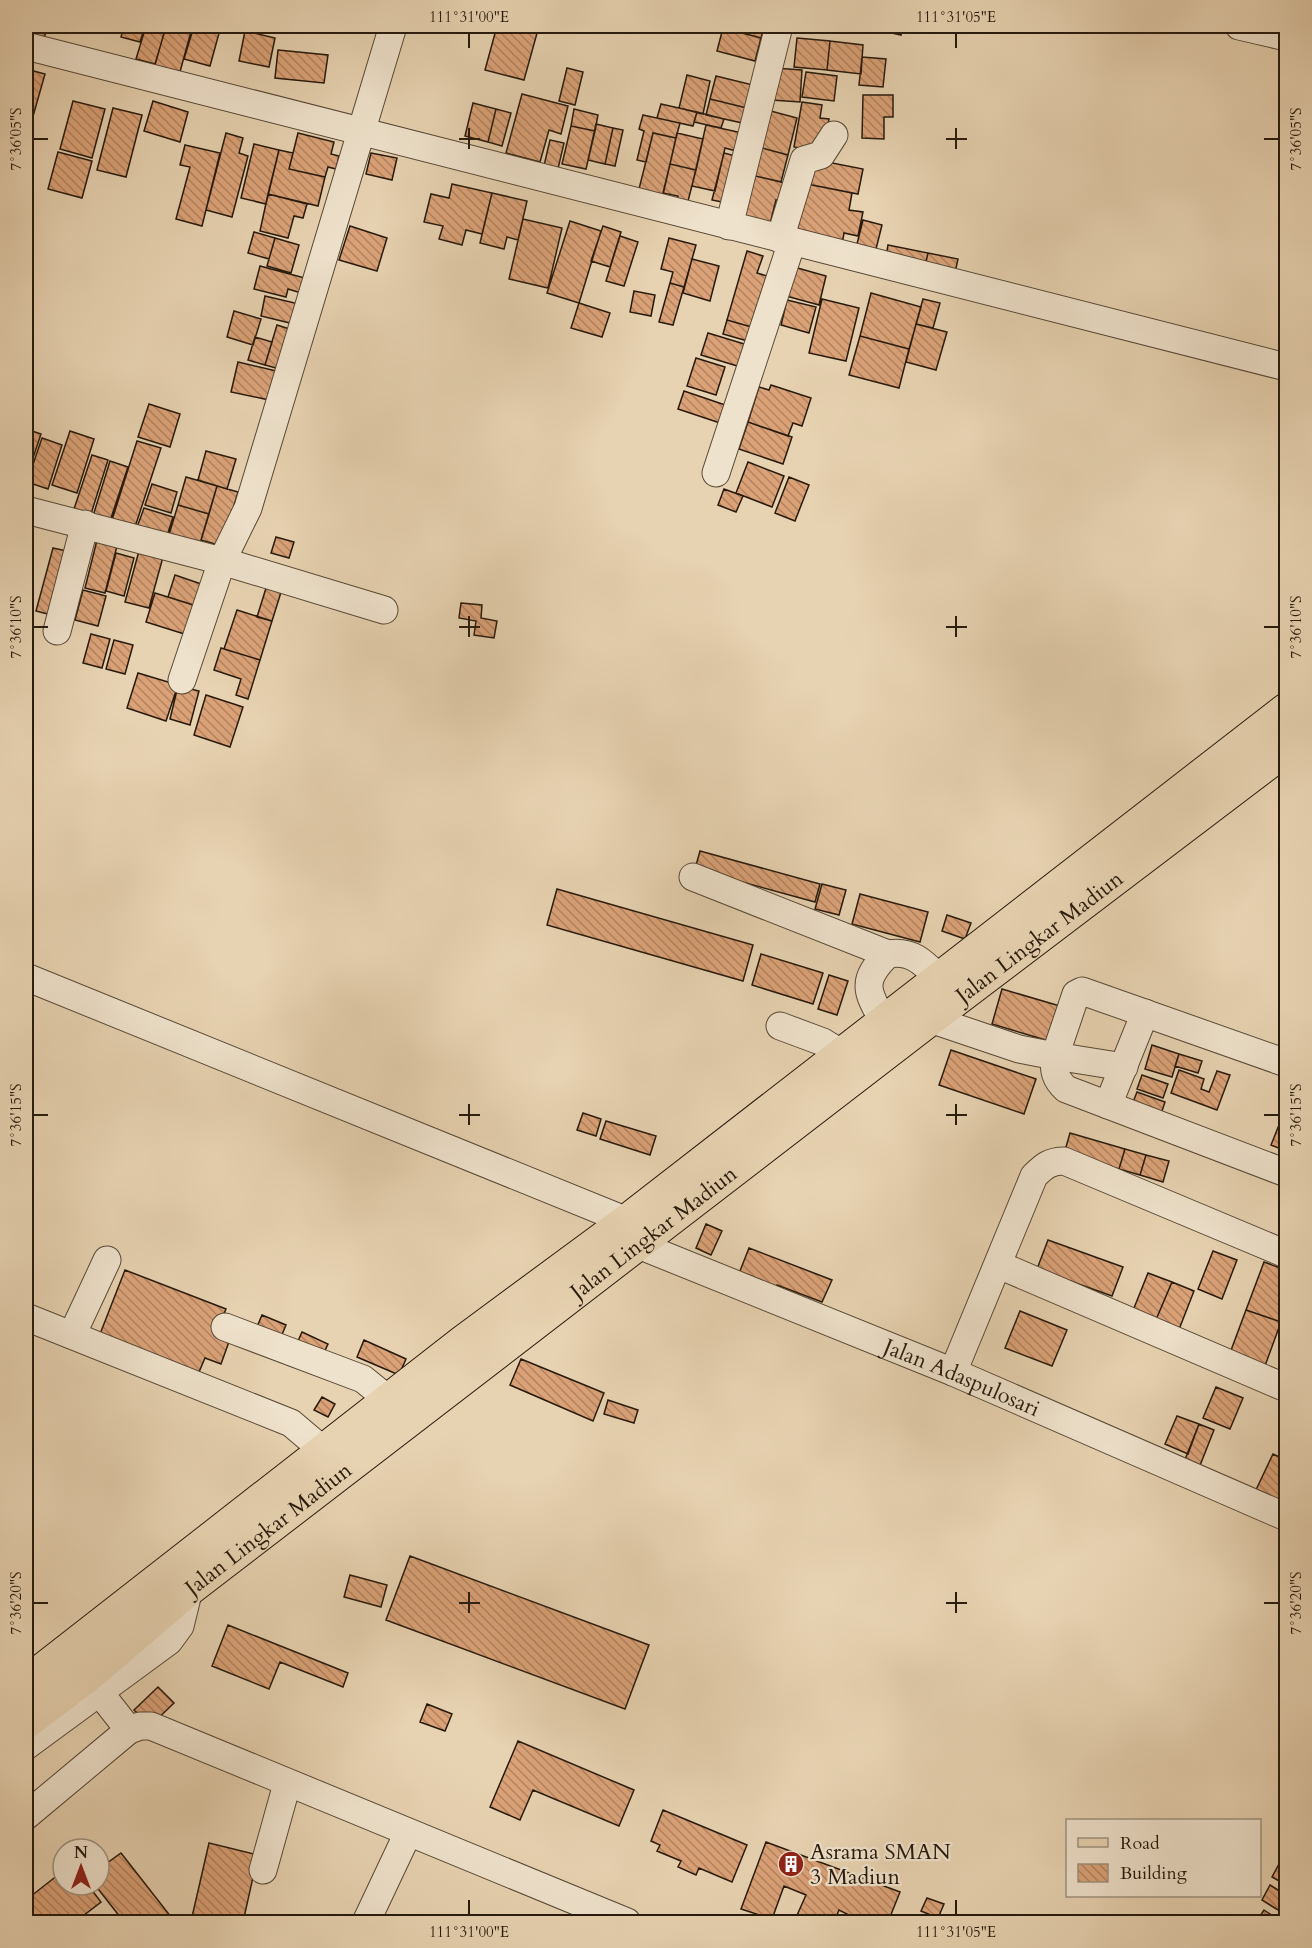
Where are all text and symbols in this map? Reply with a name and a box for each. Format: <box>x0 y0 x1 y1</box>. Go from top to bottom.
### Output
text: 111°31'00"E <box>429 7 509 27</box>
text: 111°31'05"E <box>916 7 996 27</box>
text: 7°36'05"S <box>6 107 26 171</box>
text: 7°36'05"S <box>1286 107 1306 171</box>
text: 7°36'10"S <box>6 595 26 659</box>
text: 7°36'10"S <box>1286 595 1306 659</box>
street label: Jalan Lingkar Madiun <box>947 864 1130 1012</box>
text: 7°36'15"S <box>6 1083 26 1147</box>
text: 7°36'15"S <box>1286 1083 1306 1147</box>
street label: Jalan Lingkar Madiun <box>562 1159 744 1308</box>
street label: Jalan Adaspulosari <box>876 1330 1045 1424</box>
street label: Jalan Lingkar Madiun <box>177 1455 358 1605</box>
text: 7°36'20"S <box>6 1571 26 1635</box>
text: 7°36'20"S <box>1286 1571 1306 1635</box>
legend <box>1066 1819 1261 1897</box>
text: Road <box>1120 1831 1160 1856</box>
north arrow <box>51 1837 111 1897</box>
place label: Asrama SMAN 3 Madiun <box>810 1837 951 1892</box>
text: N <box>74 1842 88 1864</box>
building icon: Asrama SMAN 3 Madiun <box>776 1849 806 1879</box>
text: Building <box>1120 1861 1188 1886</box>
text: 111°31'00"E <box>429 1922 509 1942</box>
text: 111°31'05"E <box>916 1922 996 1942</box>

